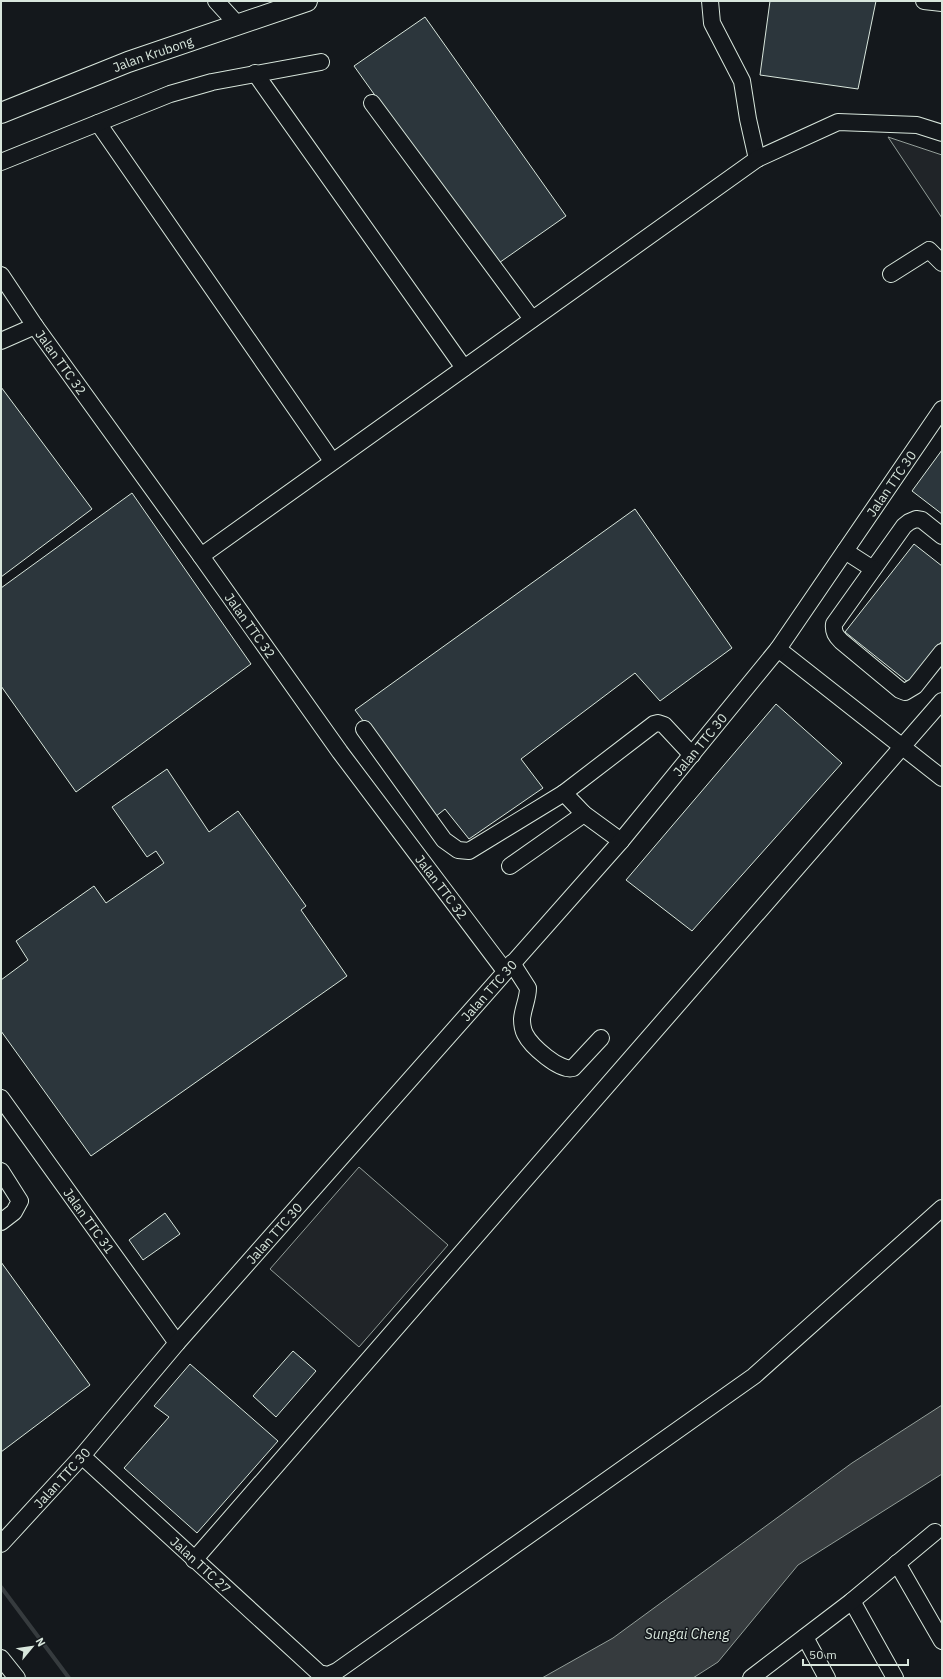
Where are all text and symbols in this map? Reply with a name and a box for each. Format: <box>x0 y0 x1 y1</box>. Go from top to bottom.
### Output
street label: Jalan Krubong <box>110 32 195 76</box>
street label: Jalan TTC 32 <box>32 326 90 398</box>
street label: Jalan TTC 30 <box>863 447 920 520</box>
street label: Jalan TTC 32 <box>221 589 279 661</box>
street label: Jalan TTC 30 <box>669 709 731 779</box>
street label: Jalan TTC 32 <box>412 851 471 922</box>
street label: Jalan TTC 30 <box>457 956 521 1025</box>
street label: Jalan TTC 31 <box>60 1185 118 1257</box>
street label: Jalan TTC 30 <box>243 1199 306 1267</box>
street label: Jalan TTC 30 <box>30 1444 94 1512</box>
street label: Jalan TTC 27 <box>167 1533 235 1597</box>
water label: Sungai Cheng <box>645 1625 730 1643</box>
north arrow <box>12 1627 52 1667</box>
text: N <box>33 1635 49 1649</box>
scale bar <box>803 1641 908 1667</box>
text: 50 m <box>809 1647 837 1662</box>

